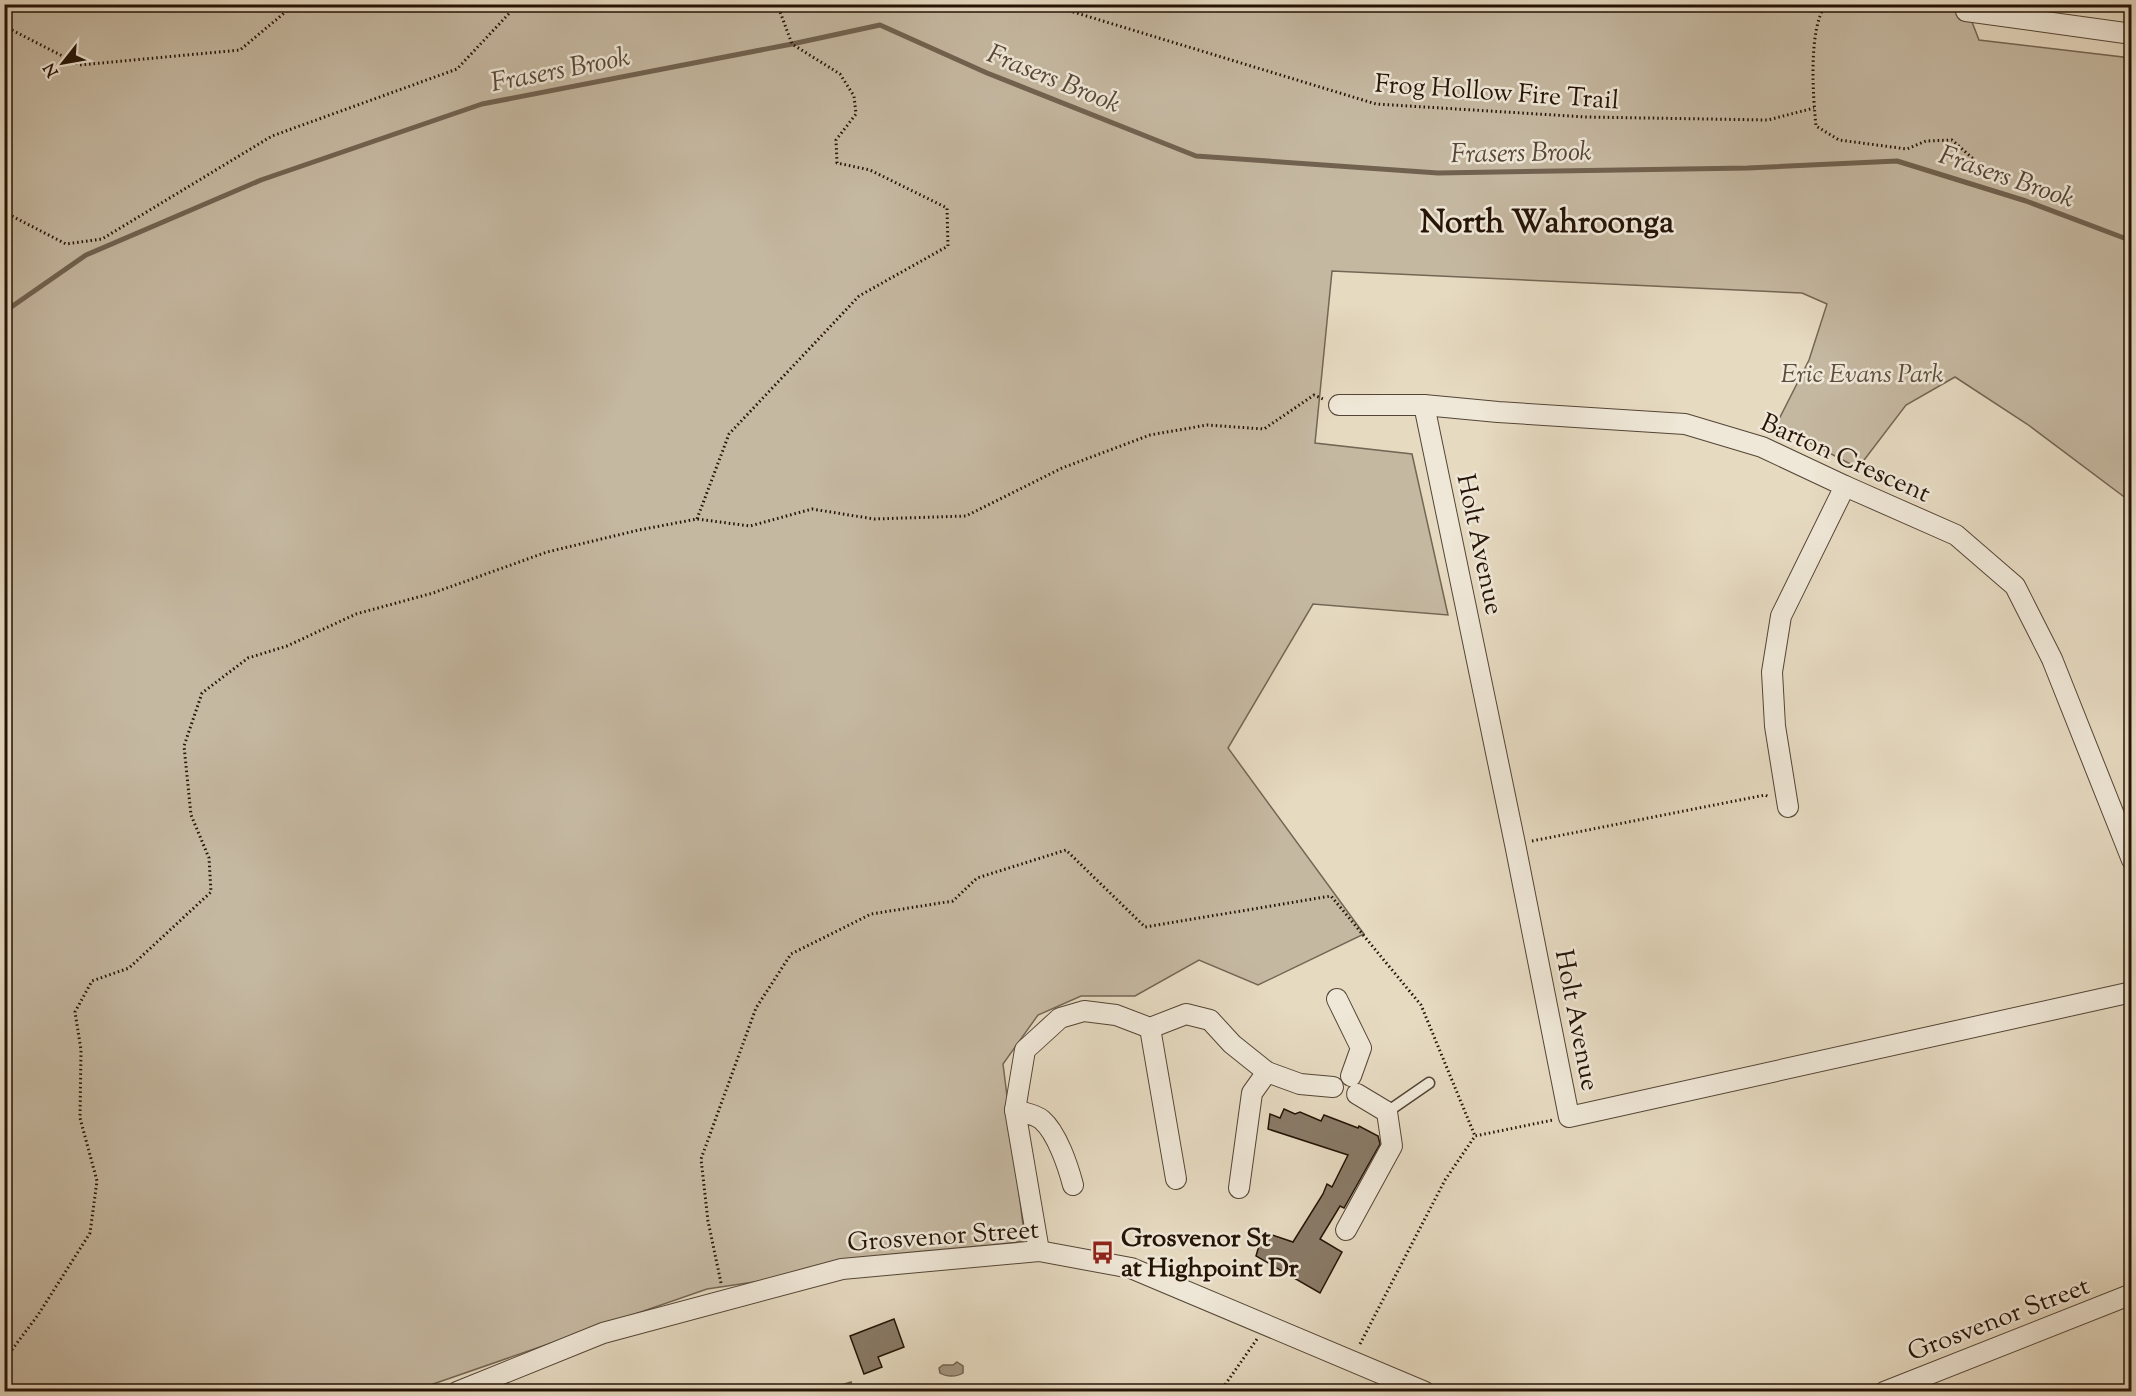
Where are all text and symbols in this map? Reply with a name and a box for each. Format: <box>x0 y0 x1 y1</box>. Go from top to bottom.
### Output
north arrow <box>33 33 93 93</box>
water label: Frasers Brook <box>980 36 1126 125</box>
water label: Frasers Brook <box>487 39 634 104</box>
text: N <box>39 58 65 81</box>
street label: Frog Hollow Fire Trail <box>1374 67 1620 120</box>
water label: Frasers Brook <box>1450 134 1592 175</box>
water label: Frasers Brook <box>1933 137 2079 220</box>
district label: North Wahroonga <box>1420 201 1674 247</box>
park label: Eric Evans Park <box>1781 357 1944 394</box>
street label: Barton Crescent <box>1754 405 1936 513</box>
street label: Holt Avenue <box>1446 471 1512 618</box>
street label: Holt Avenue <box>1544 947 1607 1094</box>
street label: Grosvenor Street <box>846 1212 1040 1263</box>
place label: Grosvenor St at Highpoint Dr <box>1121 1221 1299 1288</box>
bus stop icon: Grosvenor St at Highpoint Dr <box>1090 1239 1116 1265</box>
street label: Grosvenor Street <box>1903 1269 2095 1372</box>

